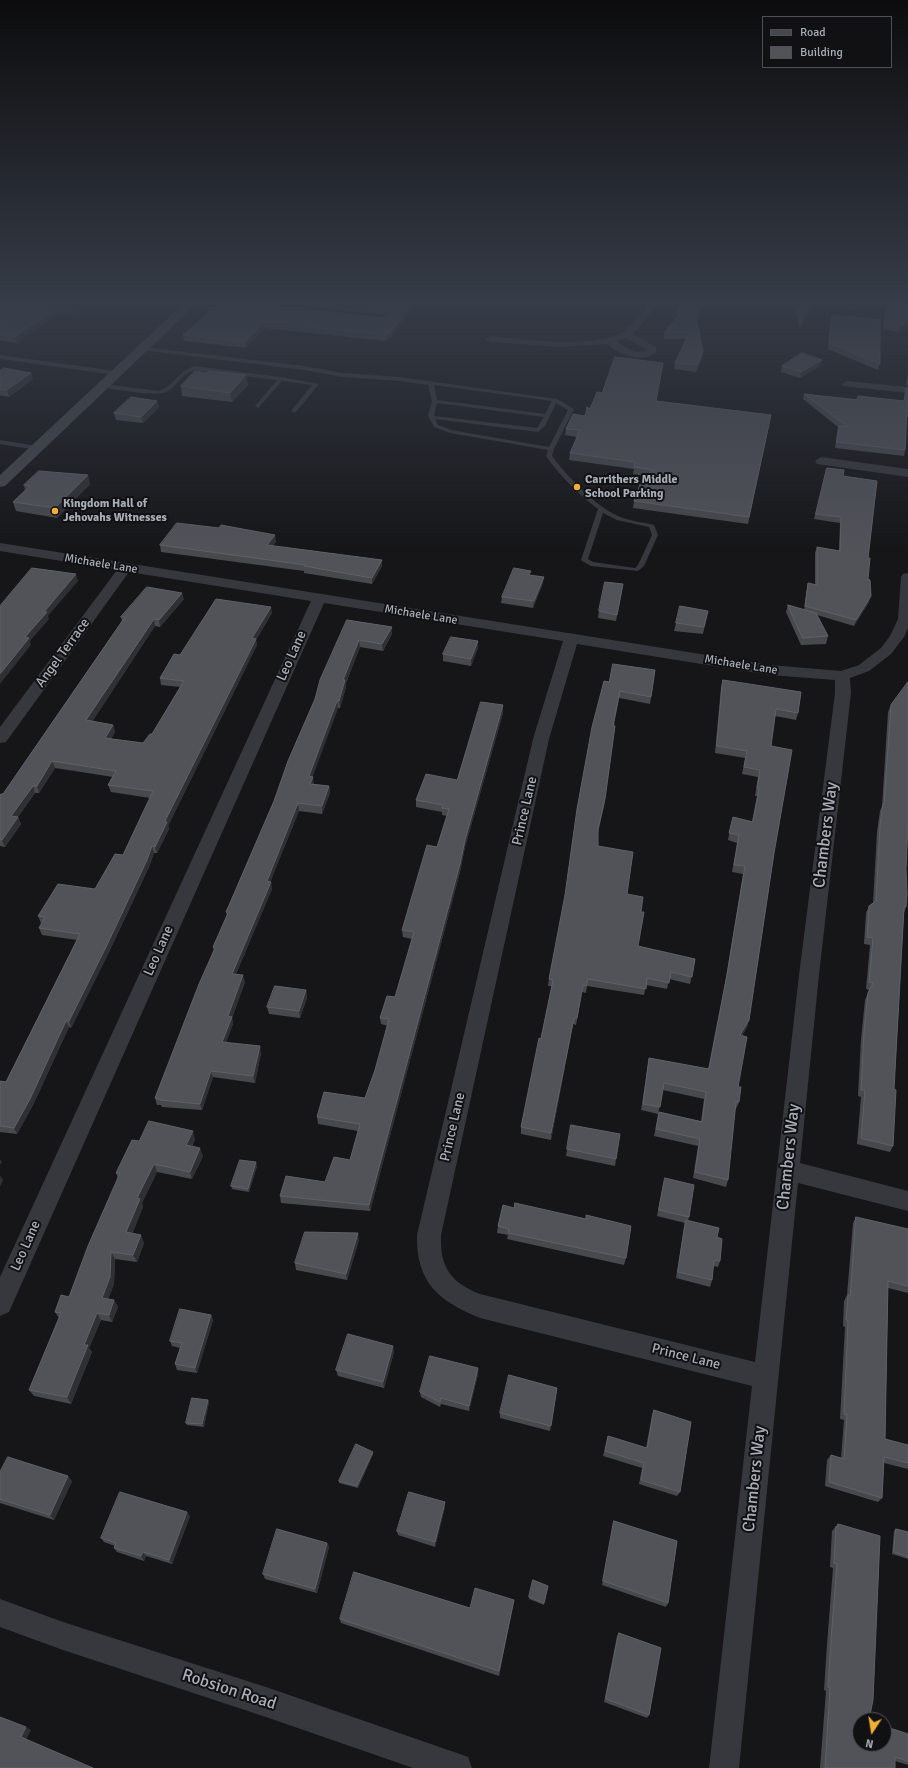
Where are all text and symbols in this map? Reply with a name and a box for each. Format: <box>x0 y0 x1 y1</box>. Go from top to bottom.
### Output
legend <box>762 16 892 68</box>
text: Road <box>800 25 826 40</box>
text: Building <box>800 45 843 60</box>
place label: Carrithers Middle School Parking <box>585 473 678 501</box>
marker: Carrithers Middle School Parking <box>572 482 582 492</box>
place label: Kingdom Hall of Jehovahs Witnesses <box>63 497 167 525</box>
marker: Kingdom Hall of Jehovahs Witnesses <box>50 506 60 516</box>
street label: Michaele Lane <box>63 551 139 577</box>
street label: Michaele Lane <box>383 602 459 628</box>
street label: Angel Terrace <box>32 615 94 691</box>
street label: Leo Lane <box>274 628 310 684</box>
street label: Michaele Lane <box>703 652 779 678</box>
street label: Prince Lane <box>509 775 541 847</box>
street label: Chambers Way <box>809 781 843 889</box>
street label: Leo Lane <box>141 923 177 979</box>
street label: Prince Lane <box>437 1091 469 1163</box>
street label: Chambers Way <box>773 1103 805 1211</box>
street label: Leo Lane <box>8 1218 44 1274</box>
street label: Prince Lane <box>650 1340 722 1374</box>
street label: Chambers Way <box>739 1425 771 1533</box>
street label: Robsion Road <box>179 1665 279 1715</box>
north arrow <box>852 1712 892 1752</box>
text: N <box>865 1736 875 1750</box>

